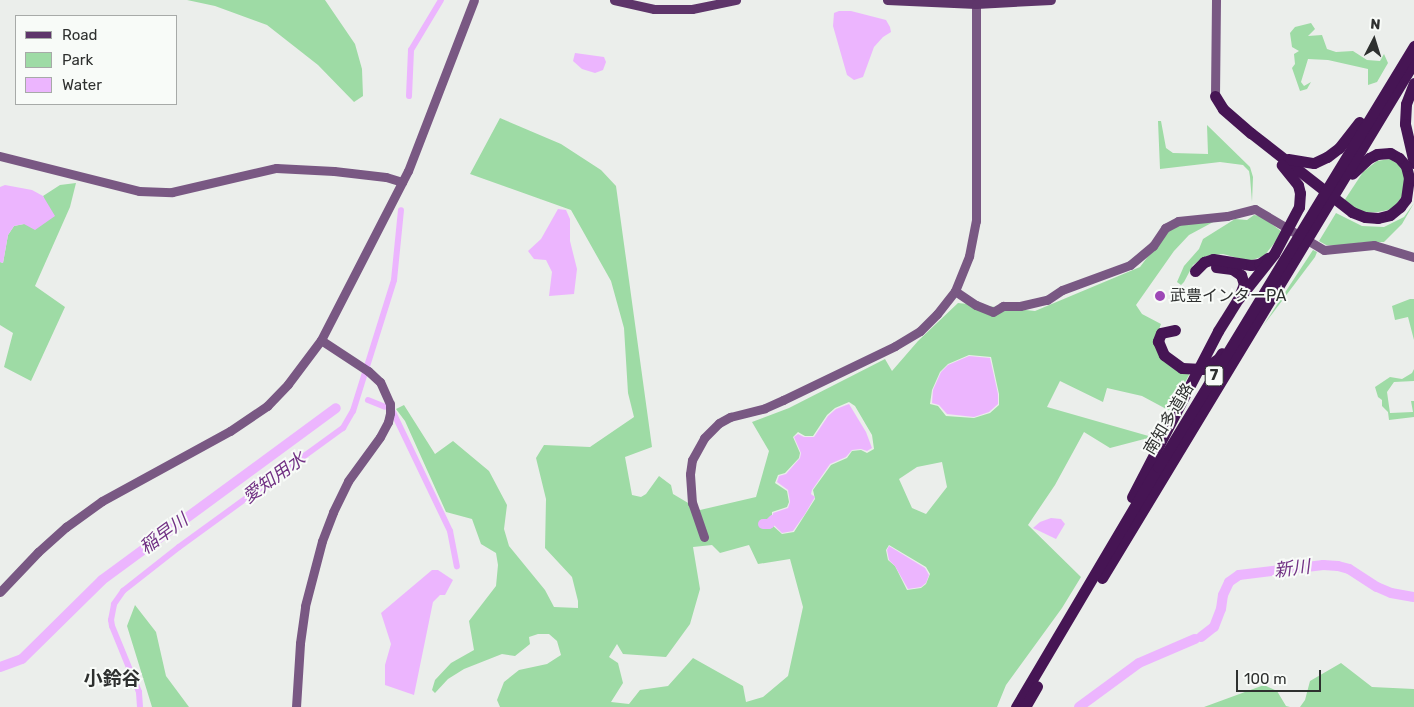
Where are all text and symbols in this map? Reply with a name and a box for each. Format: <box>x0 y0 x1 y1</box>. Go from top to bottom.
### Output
legend <box>15 15 178 105</box>
north arrow <box>1349 15 1399 65</box>
text: N <box>1370 16 1381 33</box>
text: Road <box>62 26 98 44</box>
text: Park <box>62 51 93 69</box>
text: Water <box>62 76 102 94</box>
place label: 武豊インターPA <box>1170 286 1286 306</box>
marker: 武豊インターPA <box>1154 290 1166 302</box>
road number: 7 <box>1204 364 1224 388</box>
street label: 南知多道路 <box>1140 380 1198 458</box>
water label: 愛知用水 <box>239 448 309 508</box>
water label: 稲早川 <box>136 509 192 559</box>
water label: 新川 <box>1273 556 1311 582</box>
scale bar <box>1239 660 1324 692</box>
district label: 小鈴谷 <box>84 668 140 690</box>
text: 100 m <box>1244 670 1286 688</box>

